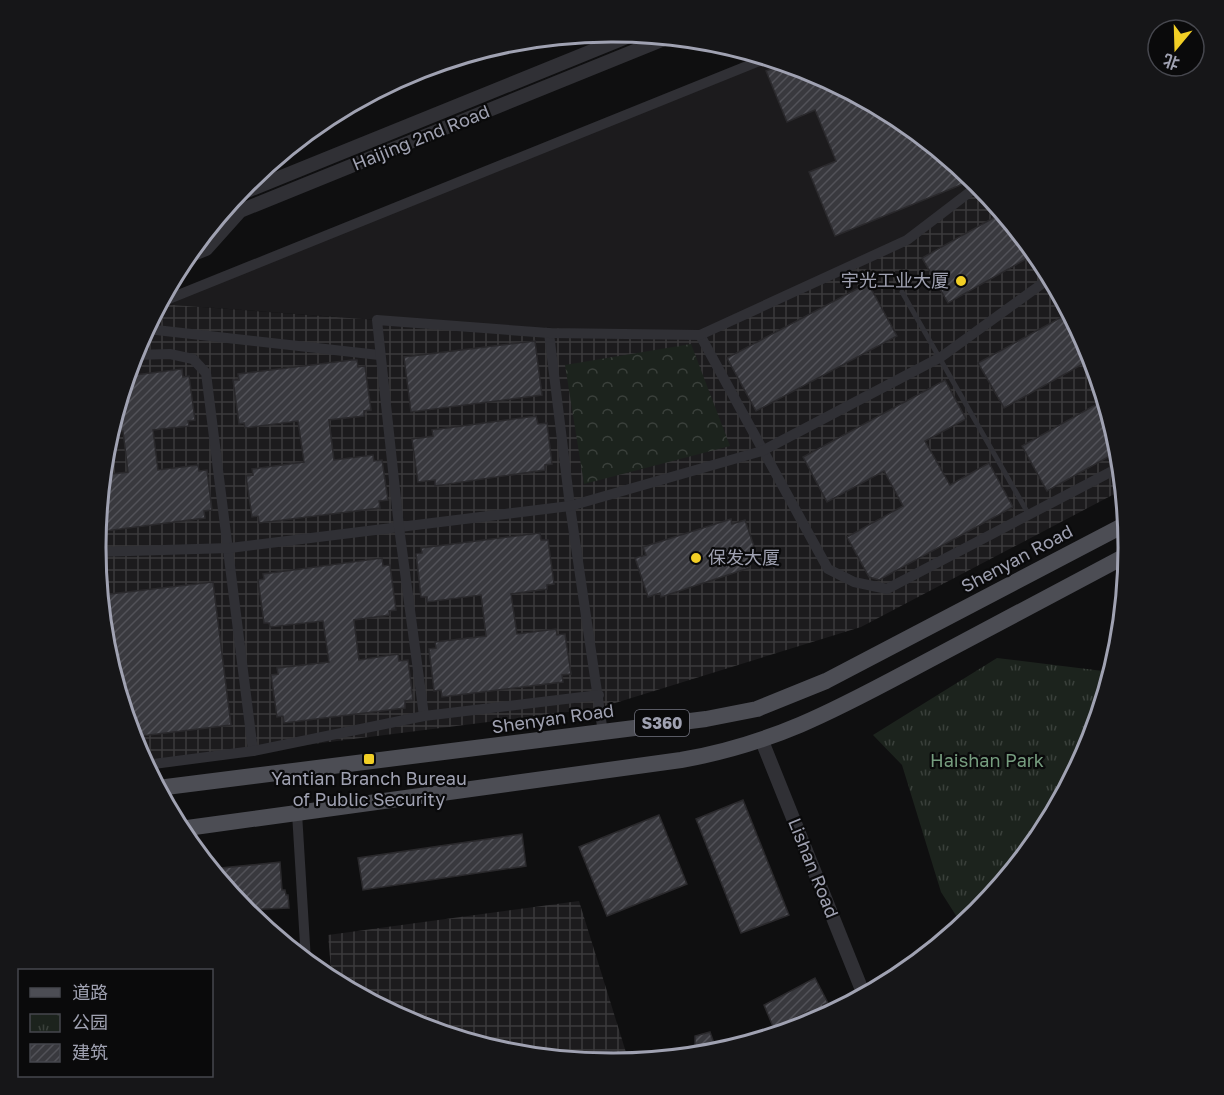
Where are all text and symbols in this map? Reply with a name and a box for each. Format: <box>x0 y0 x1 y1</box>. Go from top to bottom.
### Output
north arrow <box>1146 18 1206 78</box>
text: 北 <box>1160 50 1182 74</box>
street label: Haijing 2nd Road <box>349 99 493 175</box>
place label: 宇光工业大厦 <box>841 269 949 291</box>
marker: 宇光工业大厦 <box>954 274 968 288</box>
street label: Shenyan Road <box>957 520 1076 597</box>
place label: 保发大厦 <box>708 546 780 568</box>
marker: 保发大厦 <box>689 551 703 565</box>
street label: Shenyan Road <box>490 699 615 737</box>
road number: S360 <box>635 710 689 736</box>
park label: Haishan Park <box>930 749 1044 771</box>
marker: Yantian Branch Bureau of Public Security <box>362 752 376 766</box>
place label: Yantian Branch Bureau of Public Security <box>271 767 467 810</box>
street label: Lishan Road <box>784 815 844 921</box>
legend <box>18 969 213 1077</box>
text: 道路 <box>72 981 108 1003</box>
text: 公园 <box>72 1011 108 1033</box>
text: 建筑 <box>72 1041 108 1063</box>

